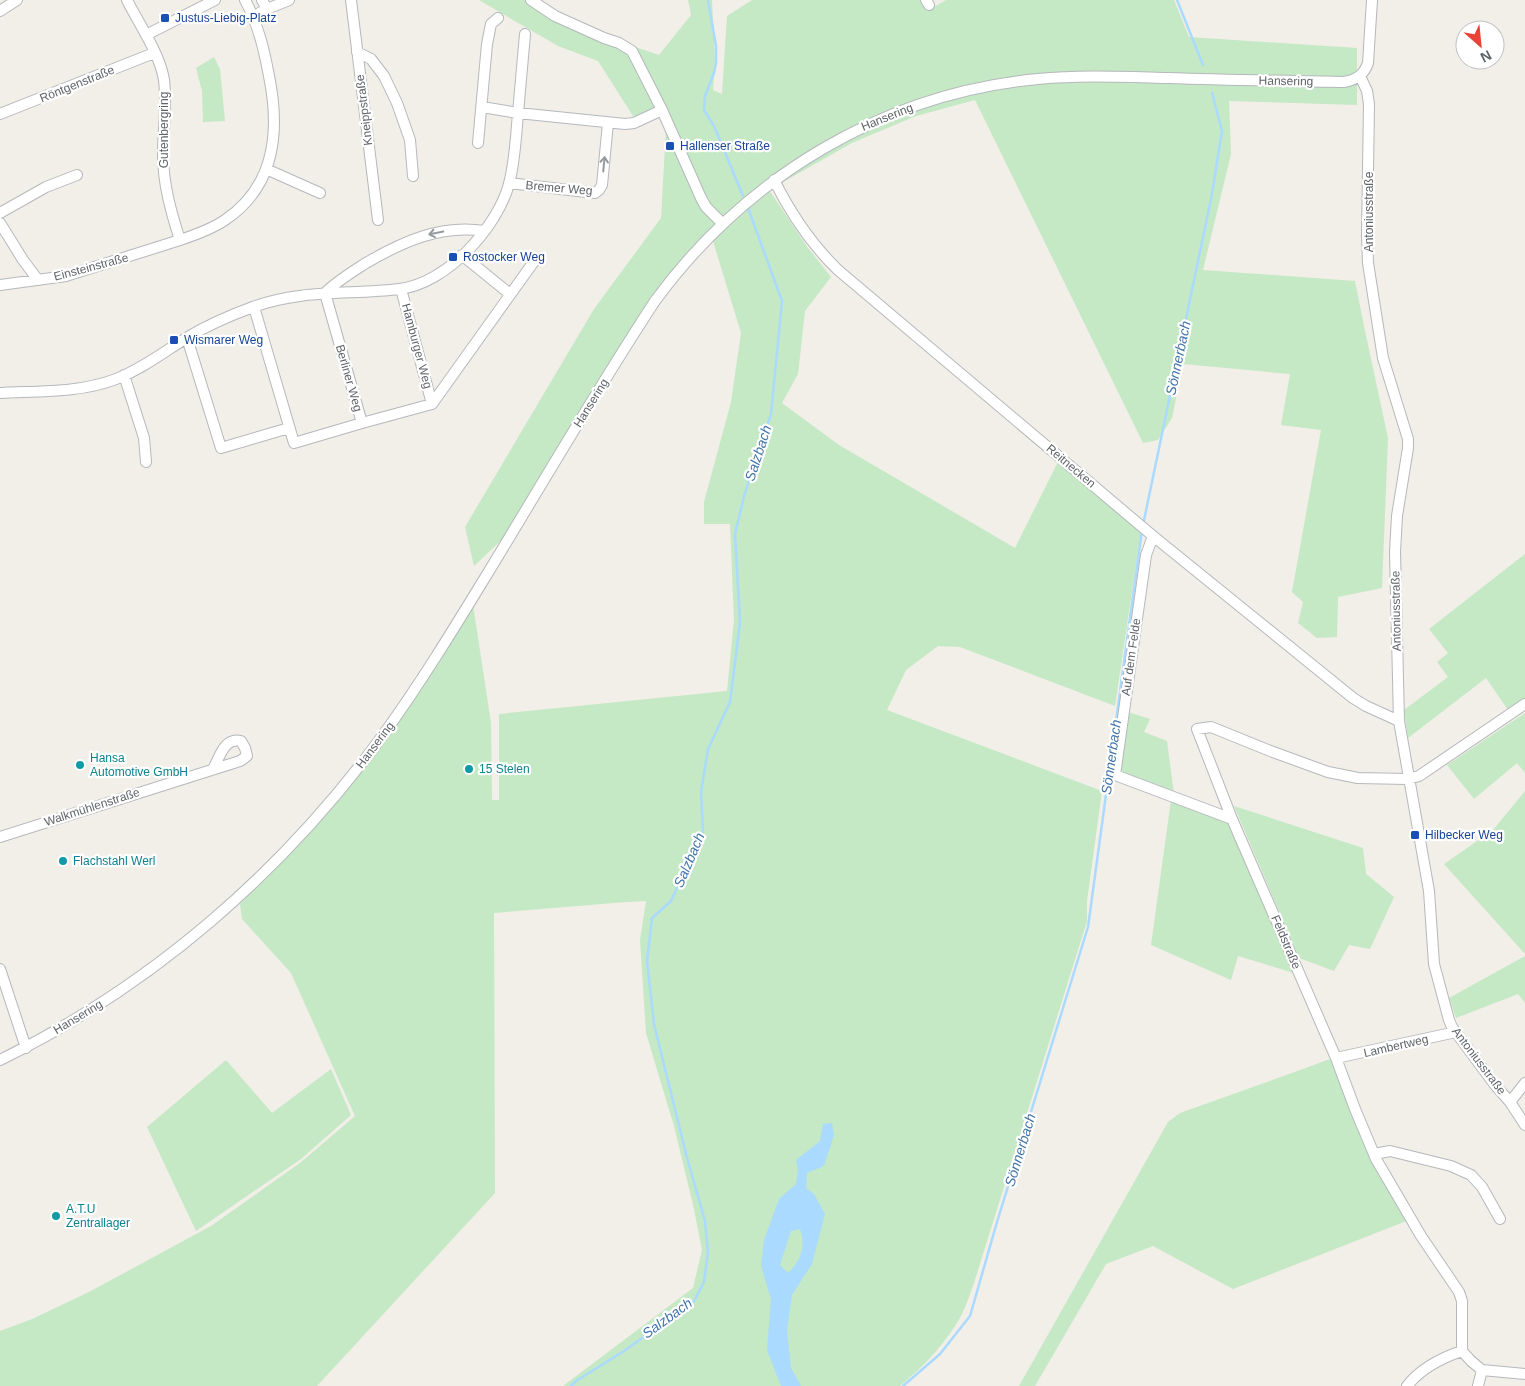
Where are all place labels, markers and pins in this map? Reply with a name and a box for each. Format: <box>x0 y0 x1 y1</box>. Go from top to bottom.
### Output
place label: Justus-Liebig-Platz <box>175 11 276 25</box>
marker: Justus-Liebig-Platz <box>159 12 171 24</box>
place label: Hallenser Straße <box>680 139 770 153</box>
marker: Hallenser Straße <box>664 140 676 152</box>
place label: Rostocker Weg <box>463 250 545 264</box>
marker: Rostocker Weg <box>447 251 459 263</box>
place label: Wismarer Weg <box>184 333 263 347</box>
marker: Wismarer Weg <box>168 334 180 346</box>
place label: Hansa Automotive GmbH <box>90 751 188 779</box>
marker: Hansa Automotive GmbH <box>74 759 86 771</box>
place label: 15 Stelen <box>479 762 530 776</box>
marker: 15 Stelen <box>463 763 475 775</box>
place label: Hilbecker Weg <box>1425 828 1503 842</box>
marker: Hilbecker Weg <box>1409 829 1421 841</box>
place label: Flachstahl Werl <box>73 854 155 868</box>
marker: Flachstahl Werl <box>57 855 69 867</box>
place label: A.T.U Zentrallager <box>66 1202 130 1230</box>
marker: A.T.U Zentrallager <box>50 1210 62 1222</box>

